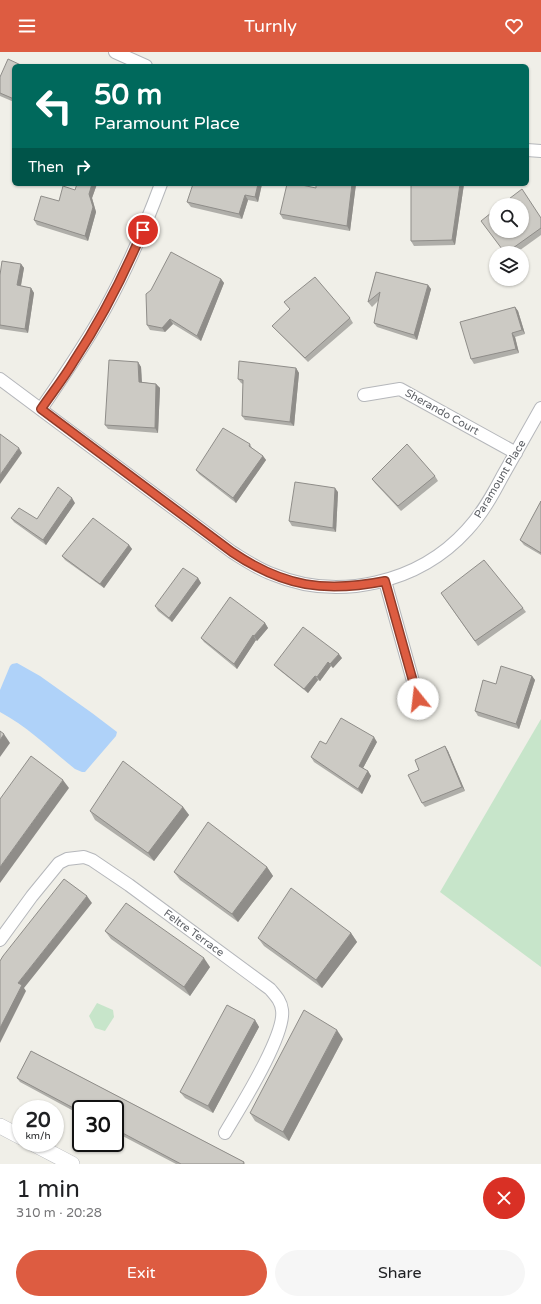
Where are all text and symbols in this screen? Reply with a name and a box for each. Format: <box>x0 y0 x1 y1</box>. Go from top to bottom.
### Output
icon: menu <box>16 15 38 37</box>
text: Turnly <box>244 15 297 37</box>
icon: heart <box>503 15 525 37</box>
text: 50 m <box>94 78 162 112</box>
icon: left <box>28 80 80 132</box>
text: Paramount Place <box>94 112 240 134</box>
icon: right <box>72 156 94 178</box>
text: Then <box>28 158 64 176</box>
map controls <box>489 198 529 286</box>
button: search <box>489 198 529 238</box>
pin <box>126 213 160 247</box>
icon: arrive <box>132 219 154 241</box>
button: layers <box>489 246 529 286</box>
street label: Sherando Court <box>403 386 481 438</box>
street label: Paramount Place <box>471 437 529 521</box>
position arrow <box>397 678 439 720</box>
street label: Feltre Terrace <box>161 907 227 959</box>
speed limit sign: 30 <box>72 1100 124 1152</box>
text: 20 <box>25 1109 51 1133</box>
text: km/h <box>25 1130 51 1142</box>
text: 1 min <box>16 1175 80 1204</box>
button: close <box>483 1177 525 1219</box>
text: 310 m · 20:28 <box>16 1205 102 1221</box>
button: Exit <box>16 1250 267 1296</box>
button: Share <box>275 1250 525 1296</box>

